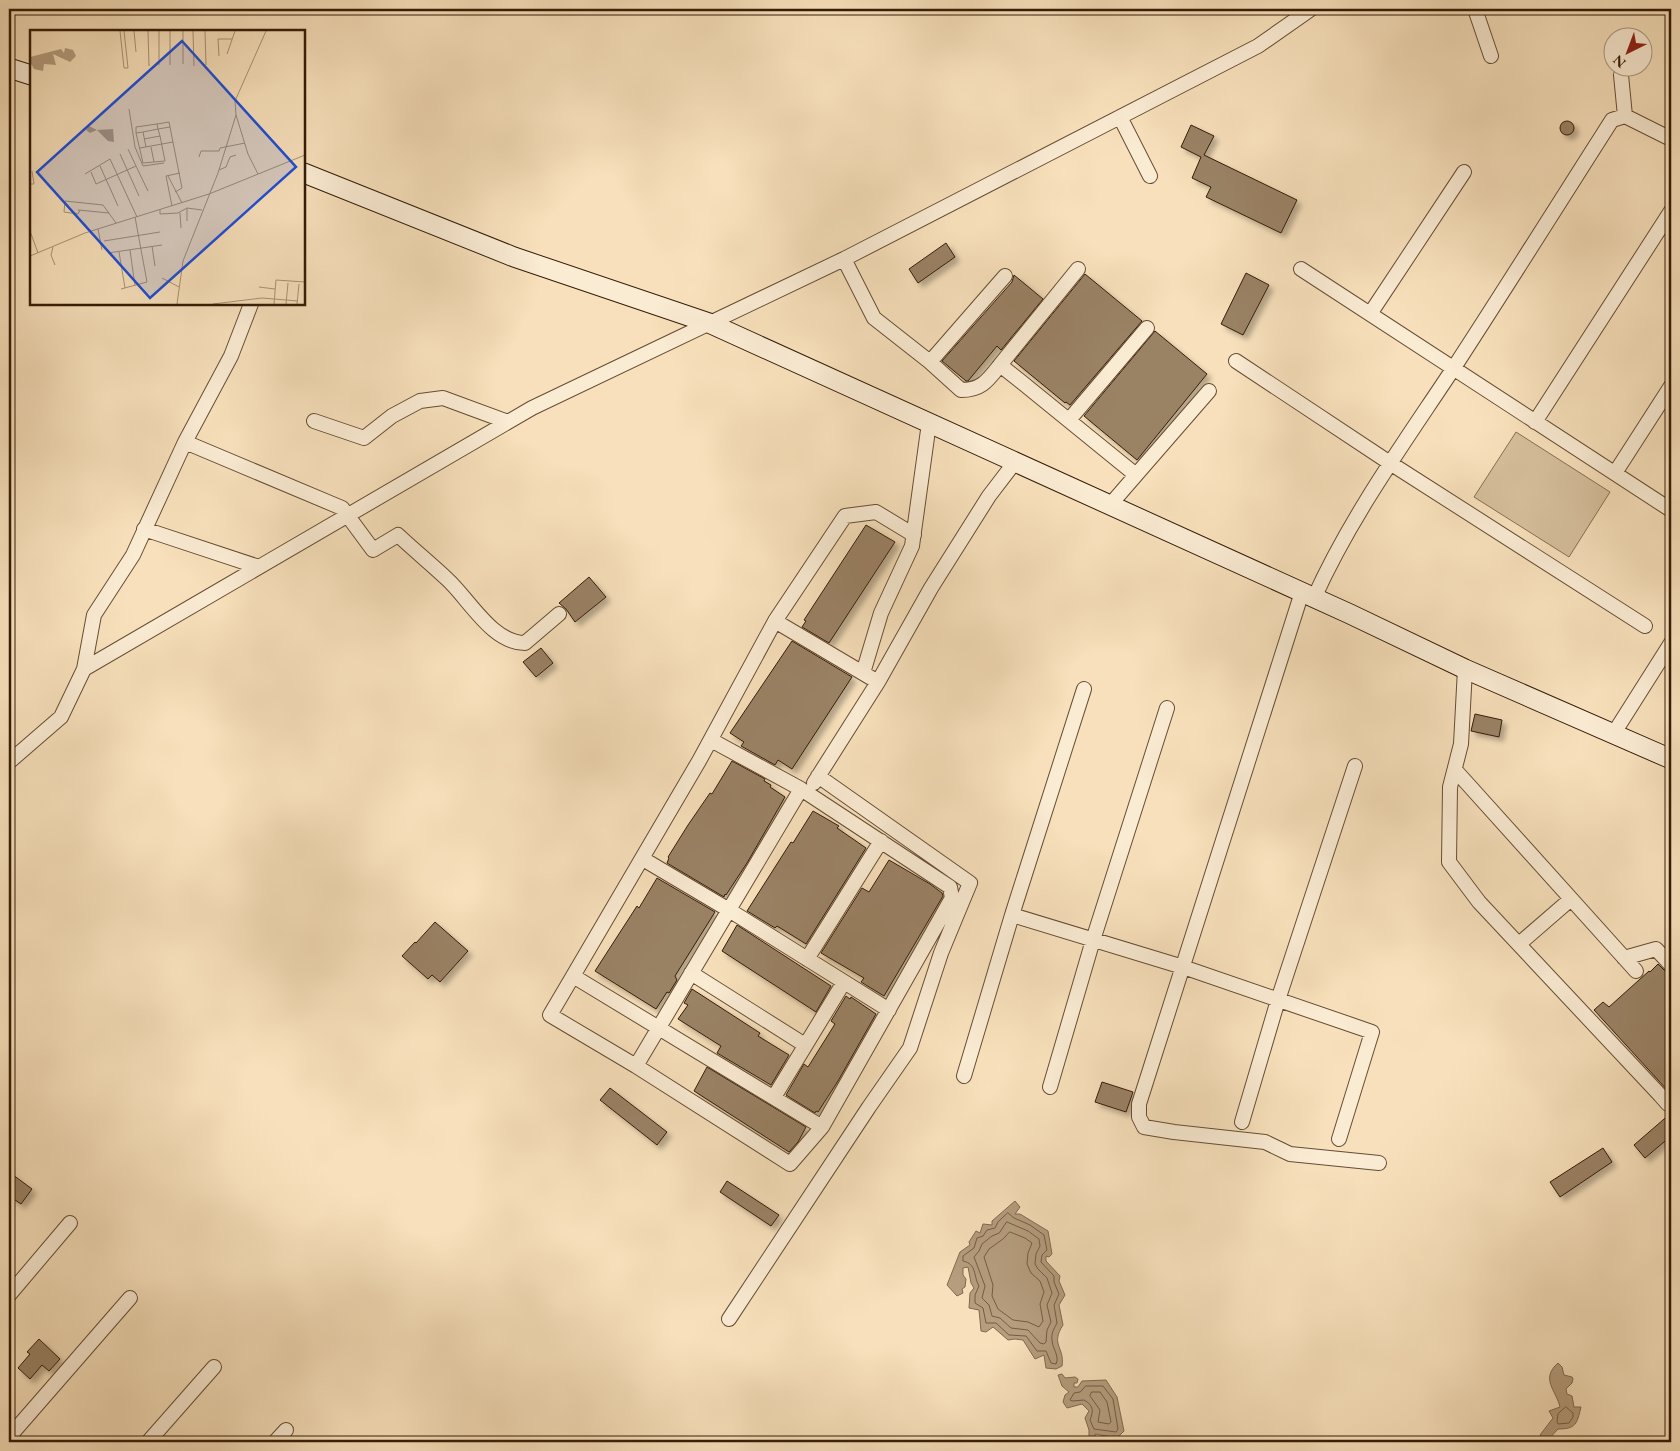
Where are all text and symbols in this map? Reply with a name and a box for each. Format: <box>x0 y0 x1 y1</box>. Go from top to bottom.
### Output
north arrow <box>1602 28 1652 78</box>
inset map <box>30 30 305 305</box>
text: N <box>1609 51 1630 72</box>

